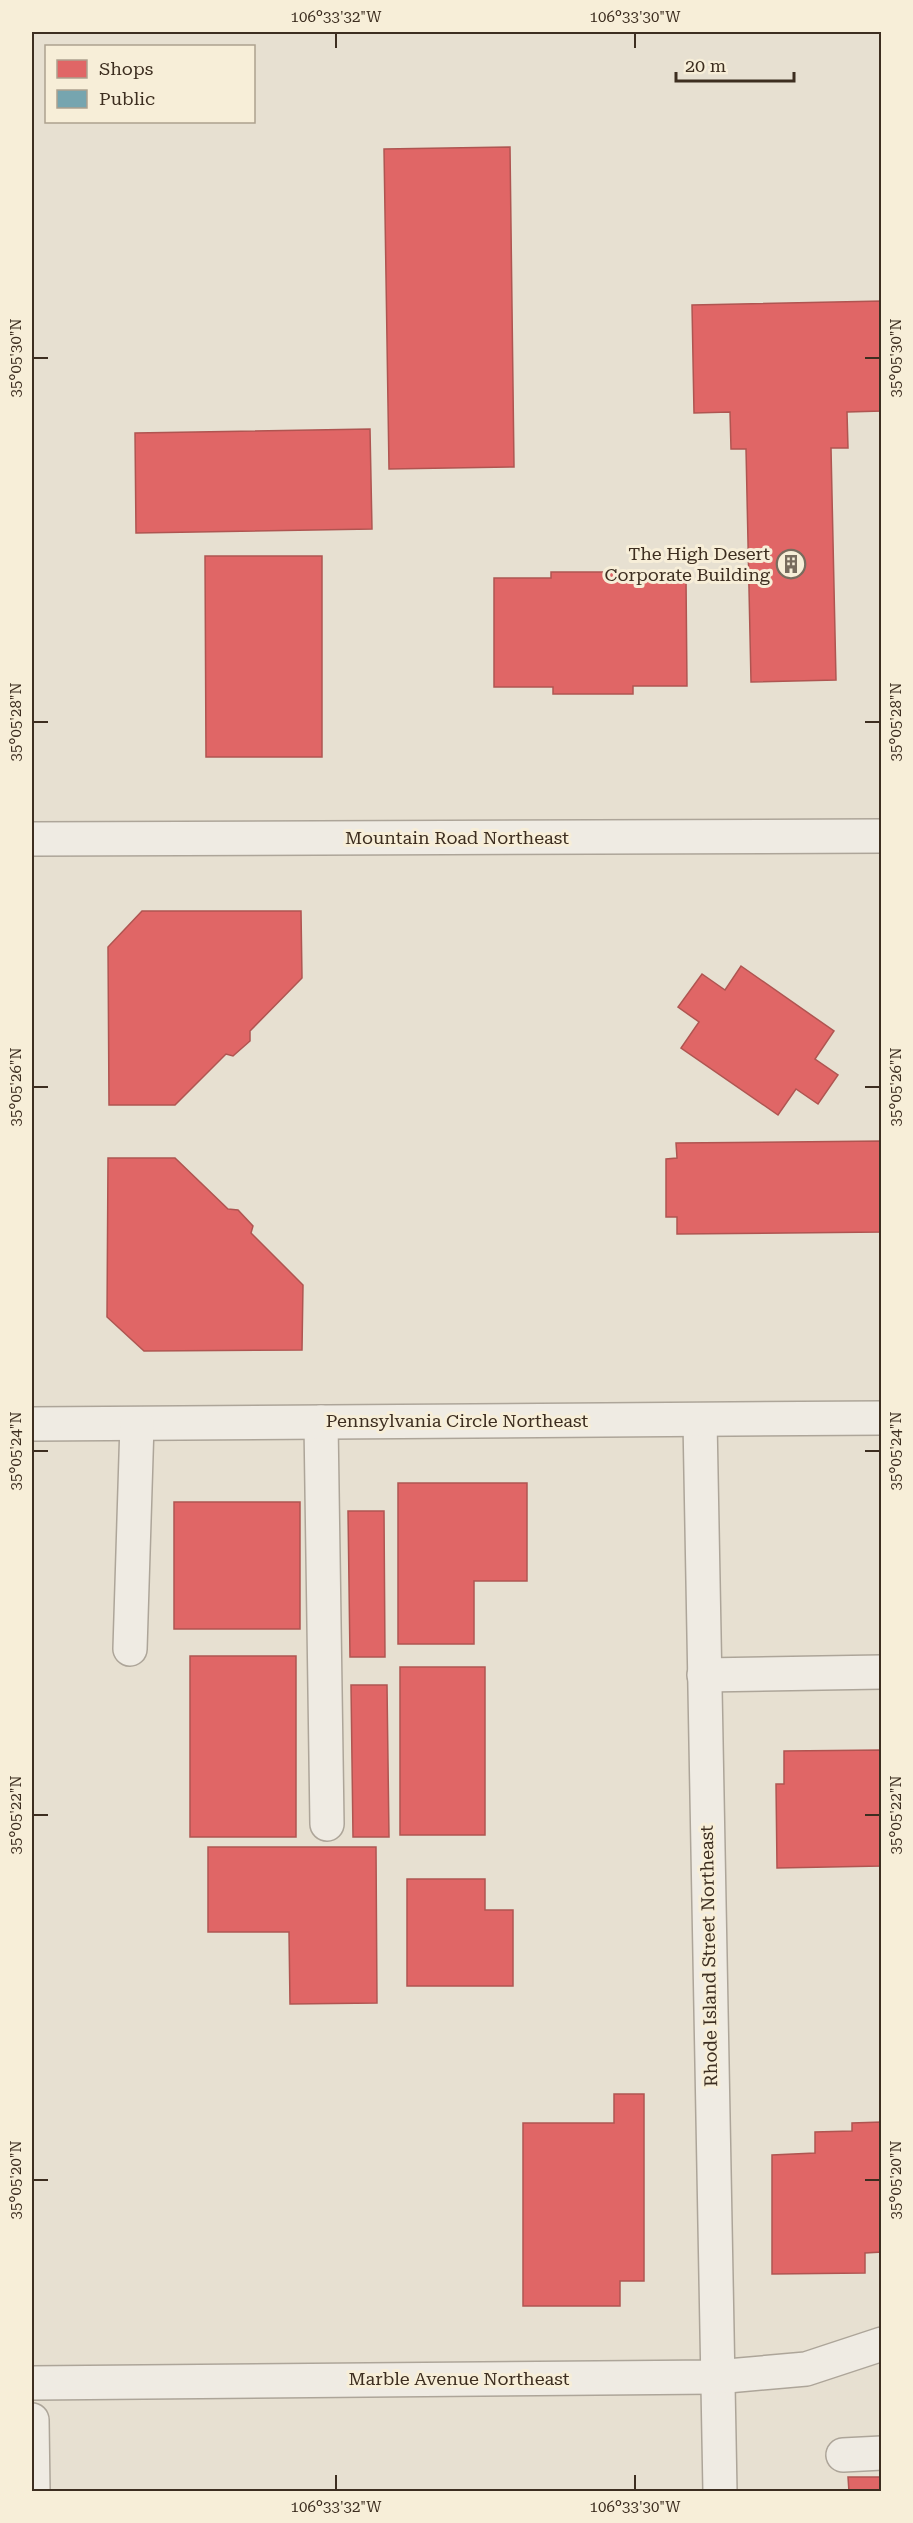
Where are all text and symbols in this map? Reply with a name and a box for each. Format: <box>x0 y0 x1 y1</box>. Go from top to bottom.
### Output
text: 106°33'32"W <box>291 8 382 26</box>
text: 106°33'30"W <box>590 8 681 26</box>
legend <box>45 45 255 123</box>
scale bar <box>676 45 794 83</box>
text: 20 m <box>685 55 726 76</box>
text: Shops <box>99 58 153 79</box>
text: Public <box>99 88 155 109</box>
text: 35°05'30"N <box>7 318 25 398</box>
text: 35°05'30"N <box>887 318 905 398</box>
place label: The High Desert Corporate Building <box>604 543 771 585</box>
building icon: The High Desert Corporate Building <box>775 548 807 580</box>
text: 35°05'28"N <box>7 682 25 762</box>
text: 35°05'28"N <box>887 682 905 762</box>
street label: Mountain Road Northeast <box>345 827 569 848</box>
text: 35°05'26"N <box>7 1047 25 1127</box>
text: 35°05'26"N <box>887 1047 905 1127</box>
street label: Pennsylvania Circle Northeast <box>326 1410 589 1431</box>
text: 35°05'24"N <box>7 1411 25 1491</box>
text: 35°05'24"N <box>887 1411 905 1491</box>
text: 35°05'22"N <box>7 1775 25 1855</box>
text: 35°05'22"N <box>887 1775 905 1855</box>
street label: Rhode Island Street Northeast <box>696 1825 721 2087</box>
text: 35°05'20"N <box>7 2140 25 2220</box>
text: 35°05'20"N <box>887 2140 905 2220</box>
street label: Marble Avenue Northeast <box>349 2368 570 2389</box>
text: 106°33'32"W <box>291 2498 382 2516</box>
text: 106°33'30"W <box>590 2498 681 2516</box>

